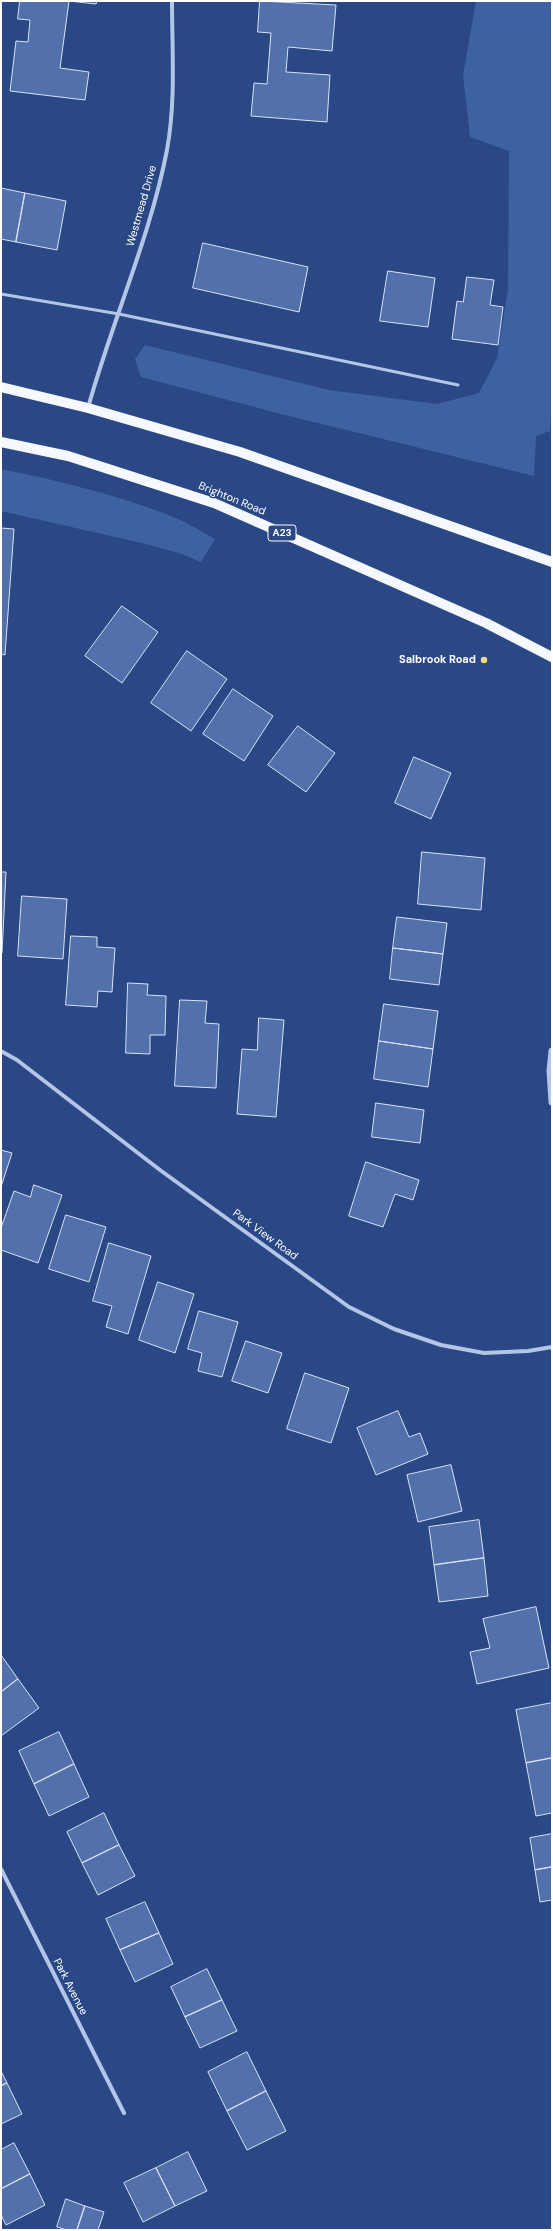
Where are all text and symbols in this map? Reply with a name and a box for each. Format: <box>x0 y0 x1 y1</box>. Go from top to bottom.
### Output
street label: Westmead Drive <box>124 164 160 248</box>
street label: Brighton Road <box>196 480 268 518</box>
road number: A23 <box>268 525 296 541</box>
place label: Salbrook Road <box>399 653 476 667</box>
marker: Salbrook Road <box>479 655 489 665</box>
street label: Park View Road <box>230 1207 300 1263</box>
street label: Park Avenue <box>50 1956 90 2018</box>

